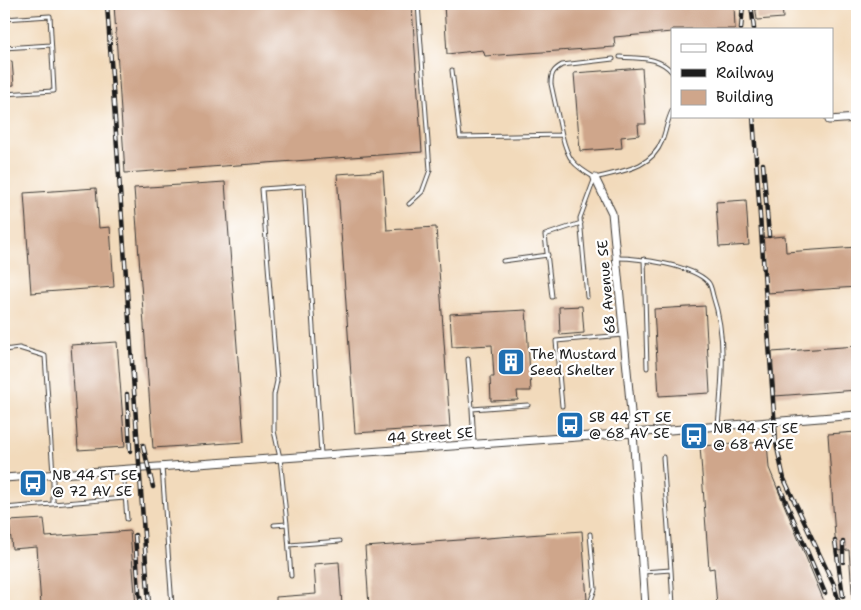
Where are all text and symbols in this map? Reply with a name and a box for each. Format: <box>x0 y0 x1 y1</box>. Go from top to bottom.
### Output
legend <box>671 28 834 118</box>
text: Road <box>716 37 754 57</box>
text: Railway <box>716 63 774 83</box>
text: Building <box>716 87 773 107</box>
street label: 68 Avenue SE <box>593 239 619 335</box>
place label: The Mustard Seed Shelter <box>530 345 617 379</box>
building icon: The Mustard Seed Shelter <box>496 347 526 377</box>
place label: SB 44 ST SE @ 68 AV SE <box>589 408 672 442</box>
bus stop icon: SB 44 ST SE @ 68 AV SE <box>555 410 585 440</box>
place label: NB 44 ST SE @ 68 AV SE <box>713 419 799 453</box>
bus stop icon: NB 44 ST SE @ 68 AV SE <box>679 421 709 451</box>
street label: 44 Street SE <box>386 423 474 447</box>
place label: NB 44 ST SE @ 72 AV SE <box>52 466 138 500</box>
bus stop icon: NB 44 ST SE @ 72 AV SE <box>18 468 48 498</box>

